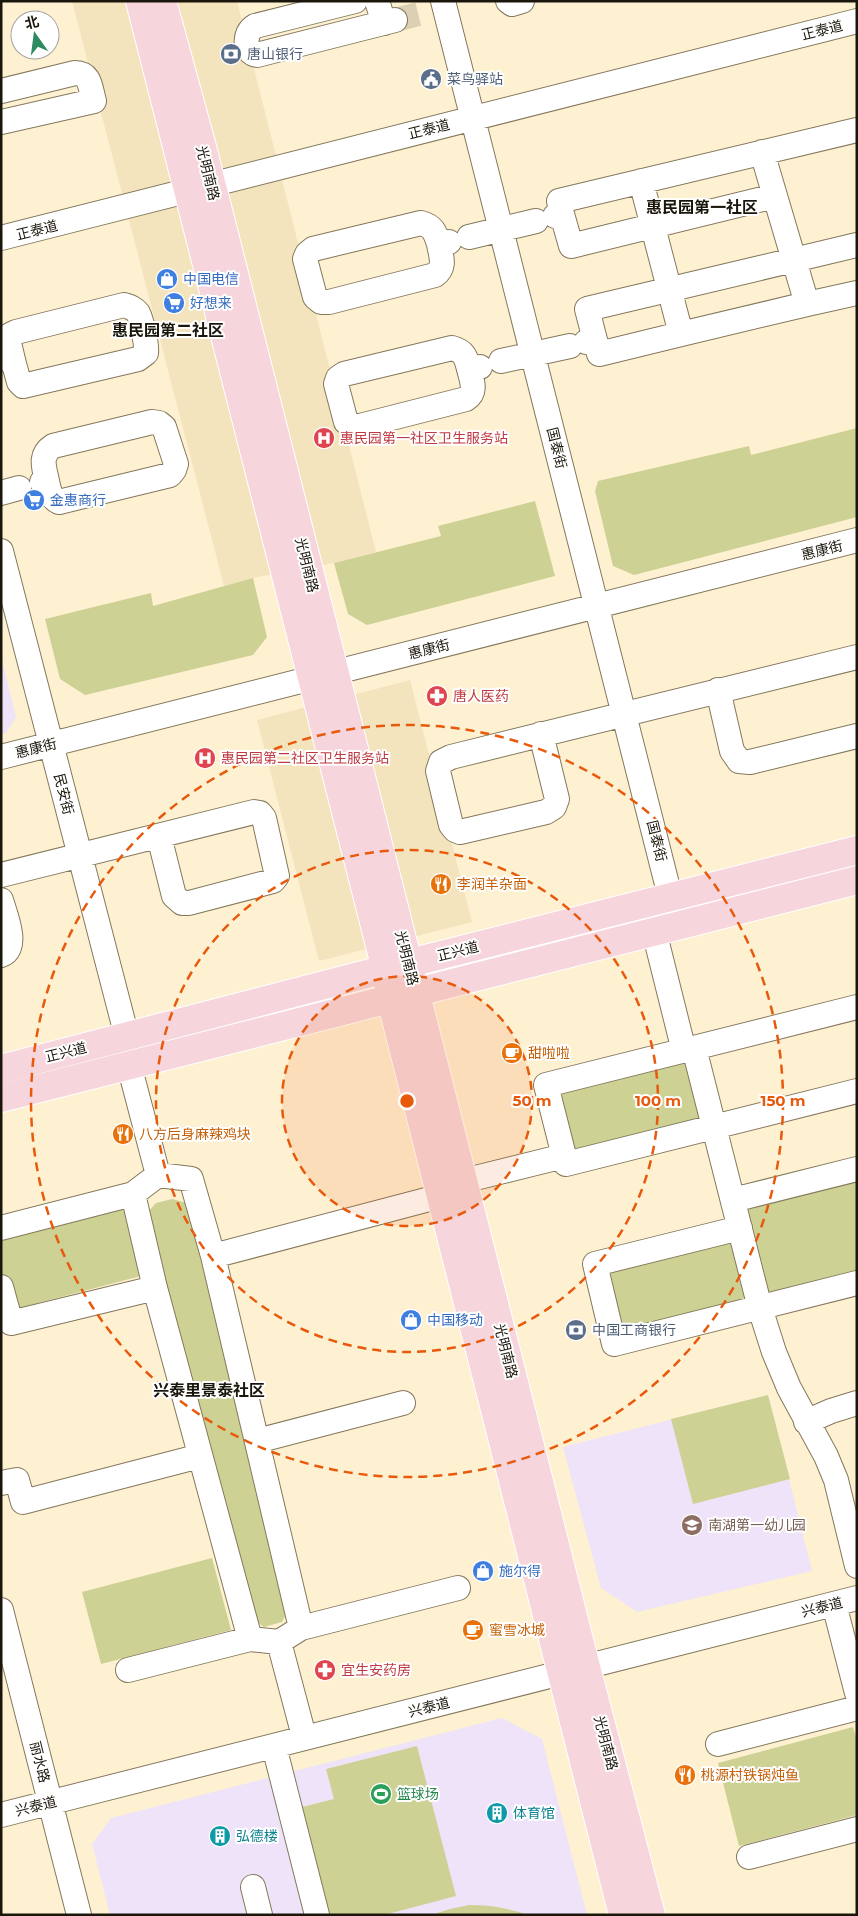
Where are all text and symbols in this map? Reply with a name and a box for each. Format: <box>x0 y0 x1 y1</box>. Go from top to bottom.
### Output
north arrow <box>10 10 60 60</box>
text: 北 <box>23 12 41 33</box>
street label: 正泰道 <box>799 16 845 44</box>
bank icon: 唐山银行 <box>219 42 243 66</box>
place label: 唐山银行 <box>247 45 303 63</box>
public building icon: 菜鸟驿站 <box>419 67 443 91</box>
place label: 菜鸟驿站 <box>447 70 503 88</box>
street label: 正泰道 <box>406 115 452 143</box>
street label: 光明南路 <box>192 144 224 202</box>
district label: 惠民园第一社区 <box>646 198 758 217</box>
street label: 正泰道 <box>14 216 60 244</box>
shop icon: 中国电信 <box>155 267 179 291</box>
place label: 中国电信 <box>183 270 239 288</box>
supermarket icon: 好想来 <box>162 291 186 315</box>
place label: 好想来 <box>190 294 232 312</box>
district label: 惠民园第二社区 <box>112 321 224 340</box>
street label: 国泰街 <box>543 425 571 471</box>
hospital icon: 惠民园第一社区卫生服务站 <box>312 426 336 450</box>
place label: 惠民园第一社区卫生服务站 <box>340 429 508 447</box>
supermarket icon: 金惠商行 <box>22 488 46 512</box>
place label: 金惠商行 <box>50 491 106 509</box>
street label: 光明南路 <box>291 536 323 594</box>
street label: 惠康街 <box>799 536 845 564</box>
street label: 惠康街 <box>406 635 452 663</box>
pharmacy icon: 唐人医药 <box>425 684 449 708</box>
place label: 唐人医药 <box>453 687 509 705</box>
street label: 惠康街 <box>13 734 59 762</box>
hospital icon: 惠民园第二社区卫生服务站 <box>193 746 217 770</box>
place label: 惠民园第二社区卫生服务站 <box>221 749 389 767</box>
street label: 民安街 <box>50 771 78 817</box>
street label: 国泰街 <box>643 818 671 864</box>
restaurant icon: 李润羊杂面 <box>429 872 453 896</box>
place label: 李润羊杂面 <box>457 875 527 893</box>
street label: 光明南路 <box>391 929 423 987</box>
street label: 正兴道 <box>435 937 481 965</box>
street label: 正兴道 <box>43 1038 89 1066</box>
cafe icon: 甜啦啦 <box>500 1041 524 1065</box>
place label: 甜啦啦 <box>528 1044 570 1062</box>
text: 50 m <box>512 1091 552 1110</box>
text: 100 m <box>635 1091 681 1110</box>
text: 150 m <box>761 1091 805 1110</box>
centre of rings <box>398 1092 416 1110</box>
restaurant icon: 八方后身麻辣鸡块 <box>111 1122 135 1146</box>
place label: 八方后身麻辣鸡块 <box>139 1125 251 1143</box>
shop icon: 中国移动 <box>399 1308 423 1332</box>
place label: 中国移动 <box>427 1311 483 1329</box>
bank icon: 中国工商银行 <box>564 1318 588 1342</box>
place label: 中国工商银行 <box>592 1321 676 1339</box>
street label: 光明南路 <box>490 1322 522 1380</box>
district label: 兴泰里景泰社区 <box>153 1381 265 1400</box>
school or university icon: 南湖第一幼儿园 <box>680 1513 704 1537</box>
place label: 南湖第一幼儿园 <box>708 1516 806 1534</box>
shop icon: 施尔得 <box>471 1559 495 1583</box>
place label: 施尔得 <box>499 1562 541 1580</box>
street label: 兴泰道 <box>799 1593 845 1621</box>
cafe icon: 蜜雪冰城 <box>461 1618 485 1642</box>
place label: 蜜雪冰城 <box>489 1621 545 1639</box>
pharmacy icon: 宜生安药房 <box>313 1658 337 1682</box>
place label: 宜生安药房 <box>341 1661 411 1679</box>
street label: 兴泰道 <box>406 1693 452 1721</box>
street label: 光明南路 <box>590 1714 622 1772</box>
street label: 丽水路 <box>26 1739 54 1785</box>
restaurant icon: 桃源村铁锅炖鱼 <box>673 1763 697 1787</box>
place label: 桃源村铁锅炖鱼 <box>701 1766 799 1784</box>
sports icon: 篮球场 <box>369 1782 393 1806</box>
place label: 篮球场 <box>397 1785 439 1803</box>
street label: 兴泰道 <box>13 1792 59 1820</box>
building icon: 体育馆 <box>485 1801 509 1825</box>
place label: 体育馆 <box>513 1804 555 1822</box>
building icon: 弘德楼 <box>208 1824 232 1848</box>
place label: 弘德楼 <box>236 1827 278 1845</box>

